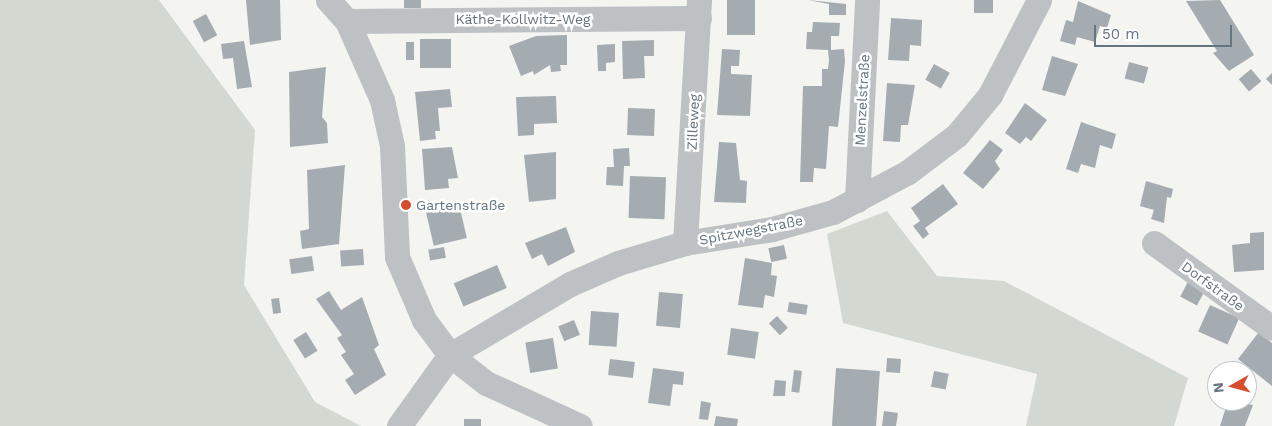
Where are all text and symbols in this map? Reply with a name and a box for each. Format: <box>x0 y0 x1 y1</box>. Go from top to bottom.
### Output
street label: Käthe-Kollwitz-Weg <box>455 11 591 27</box>
scale bar <box>1097 15 1234 47</box>
text: 50 m <box>1102 25 1139 43</box>
street label: Menzelstraße <box>851 54 873 146</box>
street label: Zilleweg <box>683 94 703 150</box>
place label: Gartenstraße <box>416 197 505 213</box>
marker: Gartenstraße <box>400 199 412 211</box>
street label: Spitzwegstraße <box>698 212 804 248</box>
street label: Dorfstraße <box>1178 258 1248 314</box>
north arrow <box>1207 361 1257 411</box>
text: N <box>1210 382 1227 394</box>

